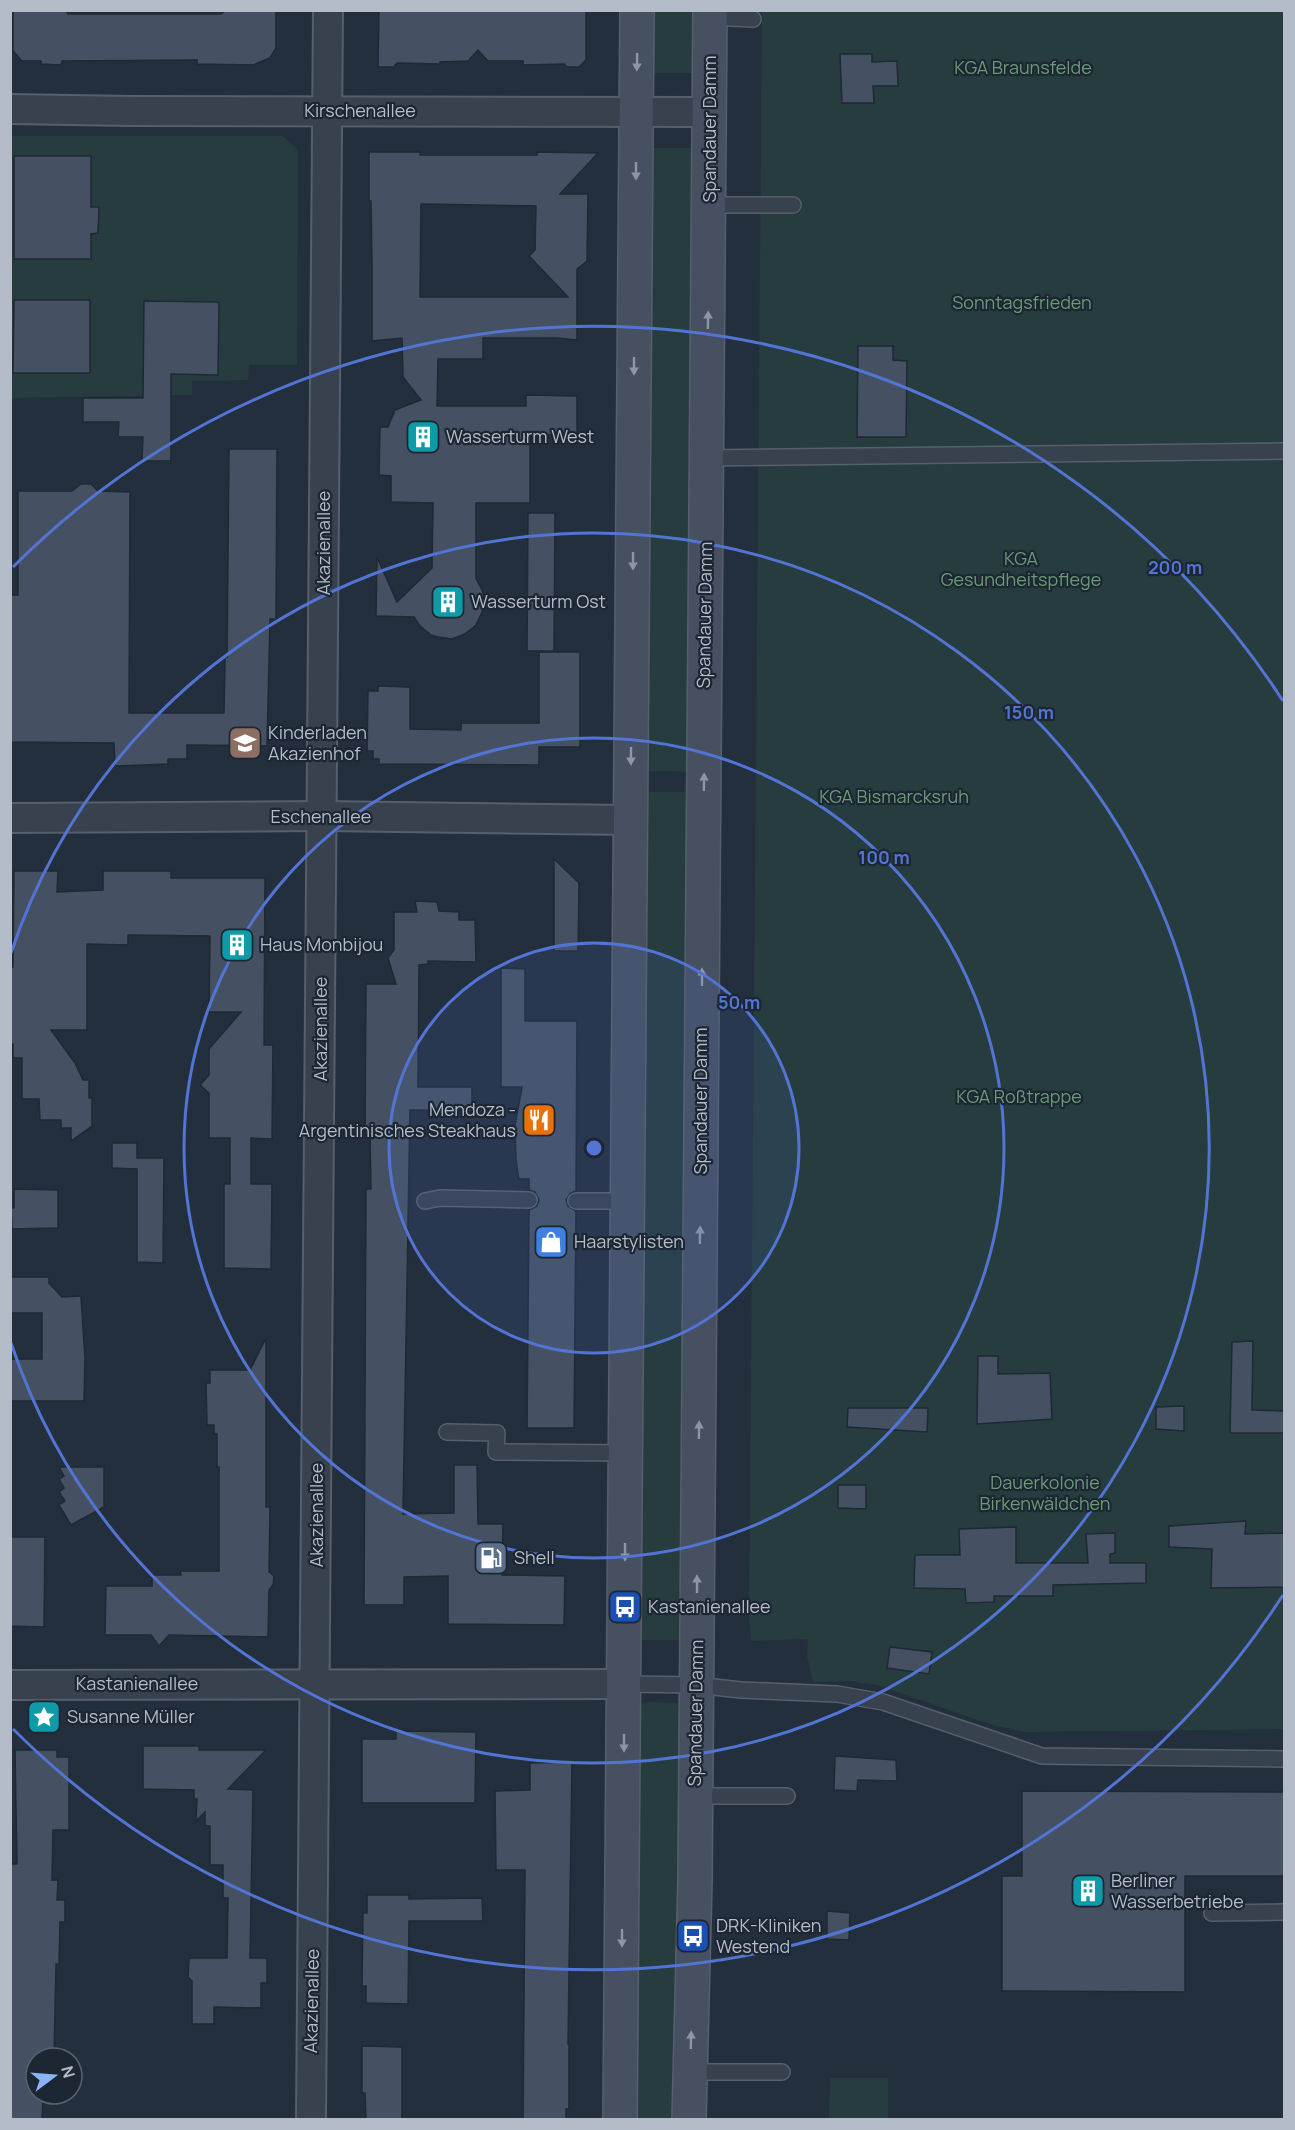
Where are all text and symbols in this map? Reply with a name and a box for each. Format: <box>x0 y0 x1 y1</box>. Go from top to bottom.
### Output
one-way arrow <box>632 52 642 71</box>
park label: KGA Braunsfelde <box>954 55 1092 79</box>
street label: Spandauer Damm <box>697 56 721 202</box>
street label: Kirschenallee <box>304 98 416 122</box>
one-way arrow <box>631 162 641 181</box>
park label: Sonntagsfrieden <box>952 290 1092 314</box>
one-way arrow <box>703 311 713 330</box>
one-way arrow <box>630 357 639 376</box>
building icon: Wasserturm West <box>405 419 441 455</box>
place label: Wasserturm West <box>446 424 594 448</box>
street label: Akazienallee <box>311 491 335 595</box>
street label: Spandauer Damm <box>691 541 717 689</box>
park label: KGA Gesundheitspflege <box>941 546 1101 591</box>
one-way arrow <box>628 552 638 571</box>
text: 200 m <box>1148 555 1202 579</box>
building icon: Wasserturm Ost <box>430 584 466 620</box>
place label: Wasserturm Ost <box>471 589 606 613</box>
text: 150 m <box>1004 700 1054 724</box>
place label: Kinderladen Akazienhof <box>268 720 367 765</box>
school or university icon: Kinderladen Akazienhof <box>227 725 263 761</box>
one-way arrow <box>626 747 636 766</box>
one-way arrow <box>699 772 708 791</box>
park label: KGA Bismarcksruh <box>819 784 969 808</box>
street label: Eschenallee <box>271 804 371 828</box>
text: 100 m <box>858 845 910 869</box>
building icon: Haus Monbijou <box>219 927 255 963</box>
place label: Haus Monbijou <box>260 932 383 956</box>
one-way arrow <box>697 967 707 986</box>
street label: Akazienallee <box>308 977 332 1081</box>
text: 50 m <box>718 990 760 1014</box>
street label: Spandauer Damm <box>688 1028 712 1174</box>
park label: KGA Roßtrappe <box>956 1084 1082 1108</box>
place label: Mendoza - Argentinisches Steakhaus <box>299 1097 516 1142</box>
restaurant icon: Mendoza - Argentinisches Steakhaus <box>521 1102 557 1138</box>
centre of rings <box>584 1138 604 1158</box>
shop icon: Haarstylisten <box>533 1224 569 1260</box>
one-way arrow <box>696 1225 705 1244</box>
place label: Haarstylisten <box>574 1229 684 1253</box>
one-way arrow <box>694 1420 704 1439</box>
street label: Akazienallee <box>304 1463 328 1567</box>
park label: Dauerkolonie Birkenwäldchen <box>979 1470 1111 1515</box>
fuel station icon: Shell <box>473 1540 509 1576</box>
one-way arrow <box>620 1542 630 1561</box>
place label: Shell <box>514 1545 555 1569</box>
one-way arrow <box>692 1575 702 1594</box>
bus stop icon: Kastanienallee <box>607 1589 643 1625</box>
place label: Kastanienallee <box>648 1594 771 1618</box>
street label: Spandauer Damm <box>682 1639 708 1787</box>
street label: Kastanienallee <box>76 1671 198 1695</box>
place icon: Susanne Müller <box>26 1699 62 1735</box>
place label: Susanne Müller <box>67 1704 195 1728</box>
one-way arrow <box>619 1733 629 1752</box>
place label: Berliner Wasserbetriebe <box>1111 1868 1244 1913</box>
building icon: Berliner Wasserbetriebe <box>1070 1873 1106 1909</box>
place label: DRK-Kliniken Westend <box>716 1913 821 1958</box>
bus stop icon: DRK-Kliniken Westend <box>675 1918 711 1954</box>
one-way arrow <box>617 1928 627 1947</box>
street label: Akazienallee <box>298 1949 324 2053</box>
one-way arrow <box>686 2031 695 2050</box>
north arrow <box>24 2046 84 2106</box>
text: N <box>56 2063 81 2080</box>

